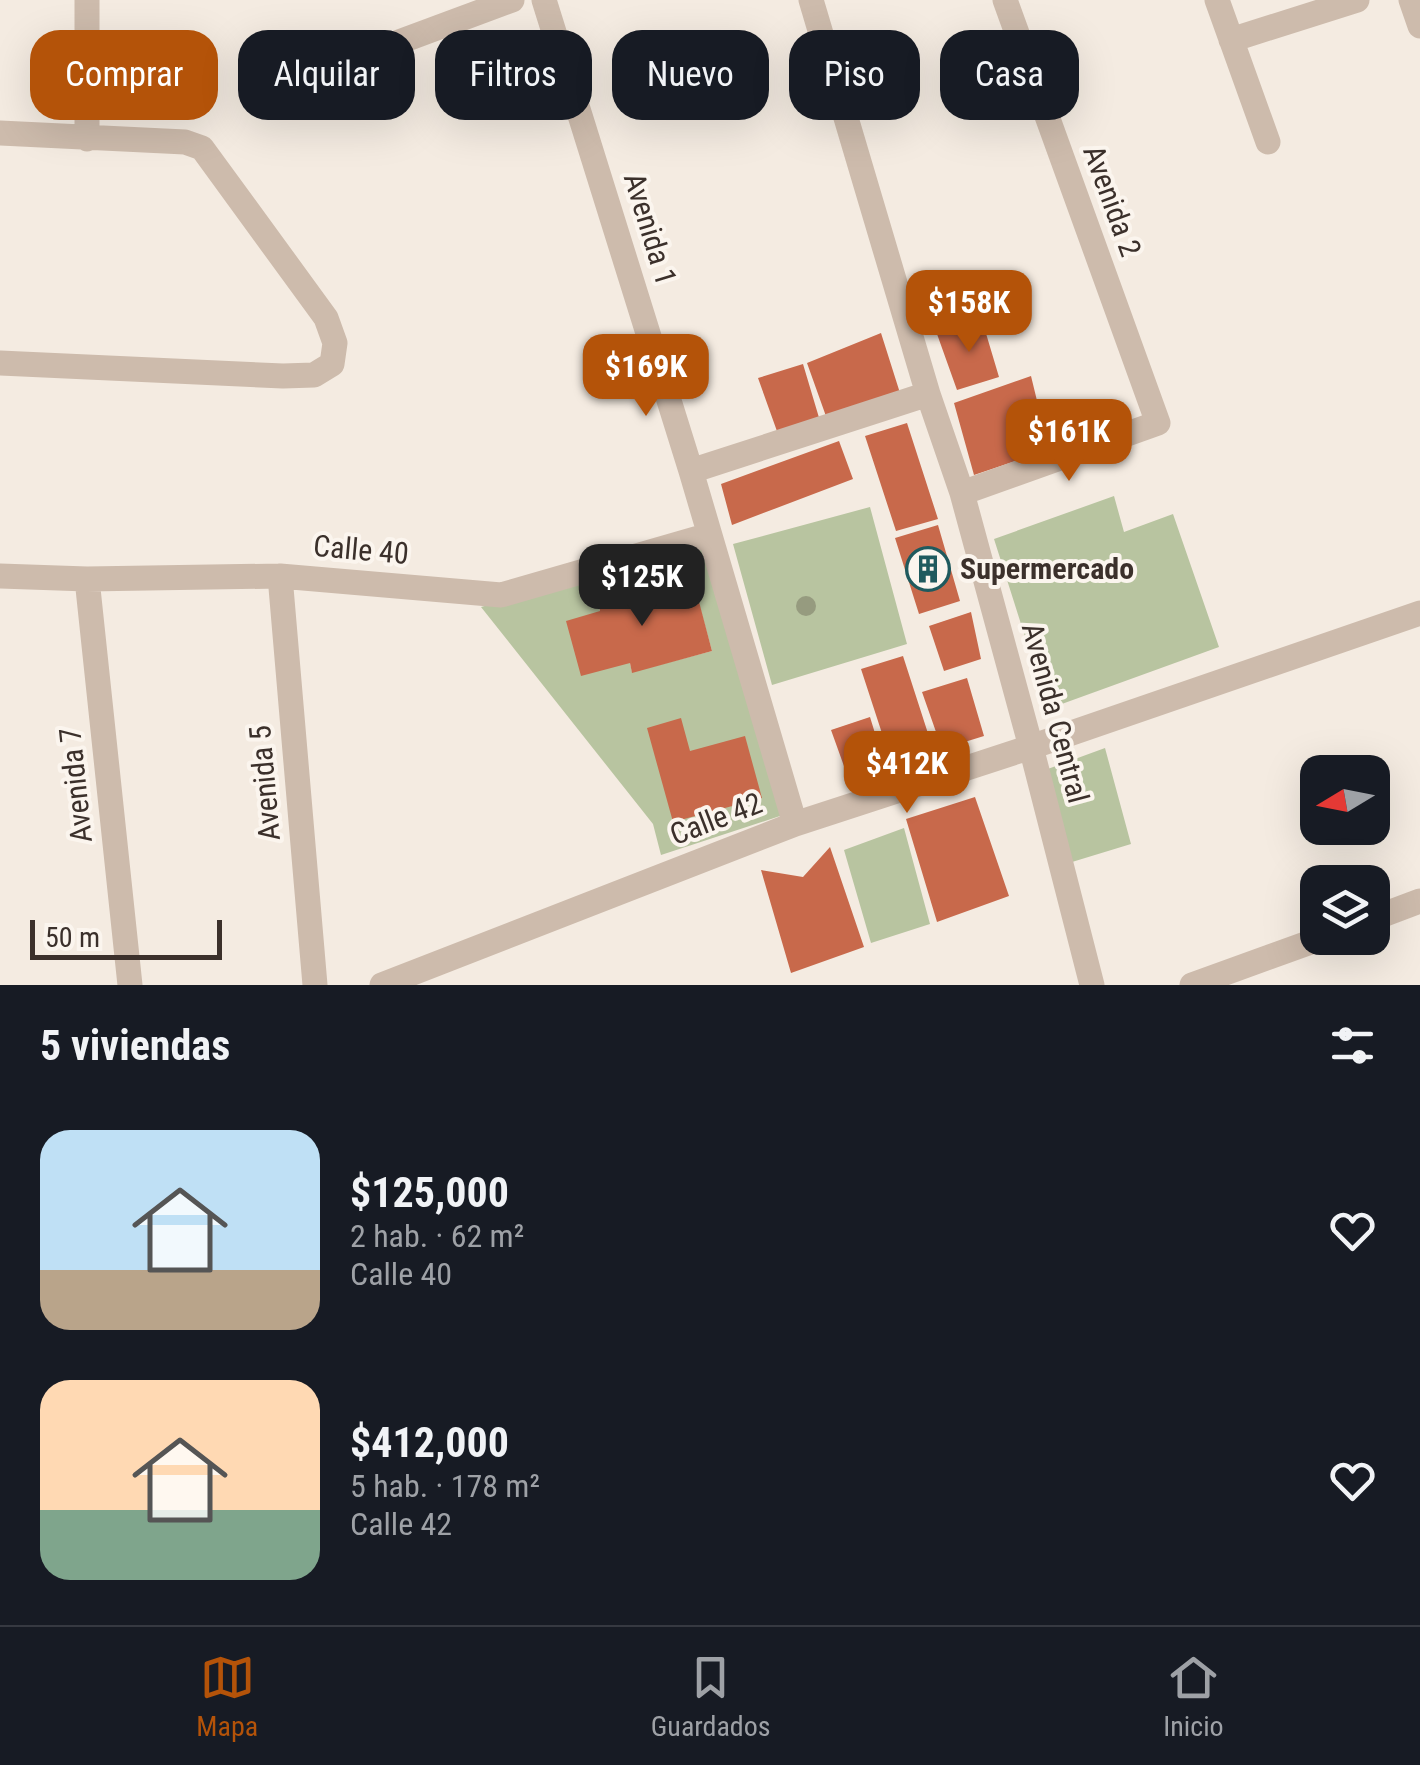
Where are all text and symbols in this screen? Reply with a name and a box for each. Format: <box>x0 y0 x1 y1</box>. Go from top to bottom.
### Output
chip: Comprar <box>30 30 218 120</box>
chip: Alquilar <box>238 30 415 120</box>
chip: Filtros <box>435 30 592 120</box>
chip: Nuevo <box>612 30 769 120</box>
chip: Piso <box>789 30 920 120</box>
chip: Casa <box>940 30 1079 120</box>
street label: Avenida 2 <box>1076 141 1149 261</box>
street label: Avenida 1 <box>617 168 684 289</box>
pin: $158K <box>899 270 1039 355</box>
text: $158K <box>928 283 1010 321</box>
pin: $169K <box>576 334 716 419</box>
text: $169K <box>605 347 687 385</box>
pin: $161K <box>999 399 1139 484</box>
text: $161K <box>1028 412 1110 450</box>
street label: Calle 40 <box>312 528 410 571</box>
pin: $125K <box>572 544 712 629</box>
building icon: Supermercado <box>905 546 951 592</box>
place label: Supermercado <box>960 551 1134 586</box>
text: $125K <box>601 557 683 595</box>
street label: Avenida Central <box>1015 619 1096 807</box>
street label: Avenida 5 <box>242 724 287 842</box>
street label: Avenida 7 <box>52 726 99 844</box>
pin: $412K <box>837 731 977 816</box>
text: $412K <box>866 744 948 782</box>
north arrow <box>1300 755 1390 845</box>
map controls <box>1300 755 1390 955</box>
street label: Calle 42 <box>665 785 767 852</box>
button: layers <box>1300 865 1390 955</box>
scale bar <box>30 915 222 960</box>
text: 50 m <box>45 921 100 954</box>
icon: filters <box>1325 1018 1380 1073</box>
text: 5 viviendas <box>40 1021 230 1070</box>
text: $125,000 <box>350 1168 509 1217</box>
icon: home <box>120 1170 240 1290</box>
icon: heart <box>1325 1203 1380 1258</box>
text: 2 hab. · 62 m² <box>350 1217 524 1255</box>
text: Calle 40 <box>350 1255 452 1293</box>
text: $412,000 <box>350 1418 509 1467</box>
icon: home <box>120 1420 240 1540</box>
icon: heart <box>1325 1453 1380 1508</box>
text: 5 hab. · 178 m² <box>350 1467 540 1505</box>
text: Calle 42 <box>350 1505 452 1543</box>
tab: Mapa <box>196 1650 258 1743</box>
tab: Guardados <box>651 1650 771 1743</box>
tab: Inicio <box>1163 1650 1224 1743</box>

